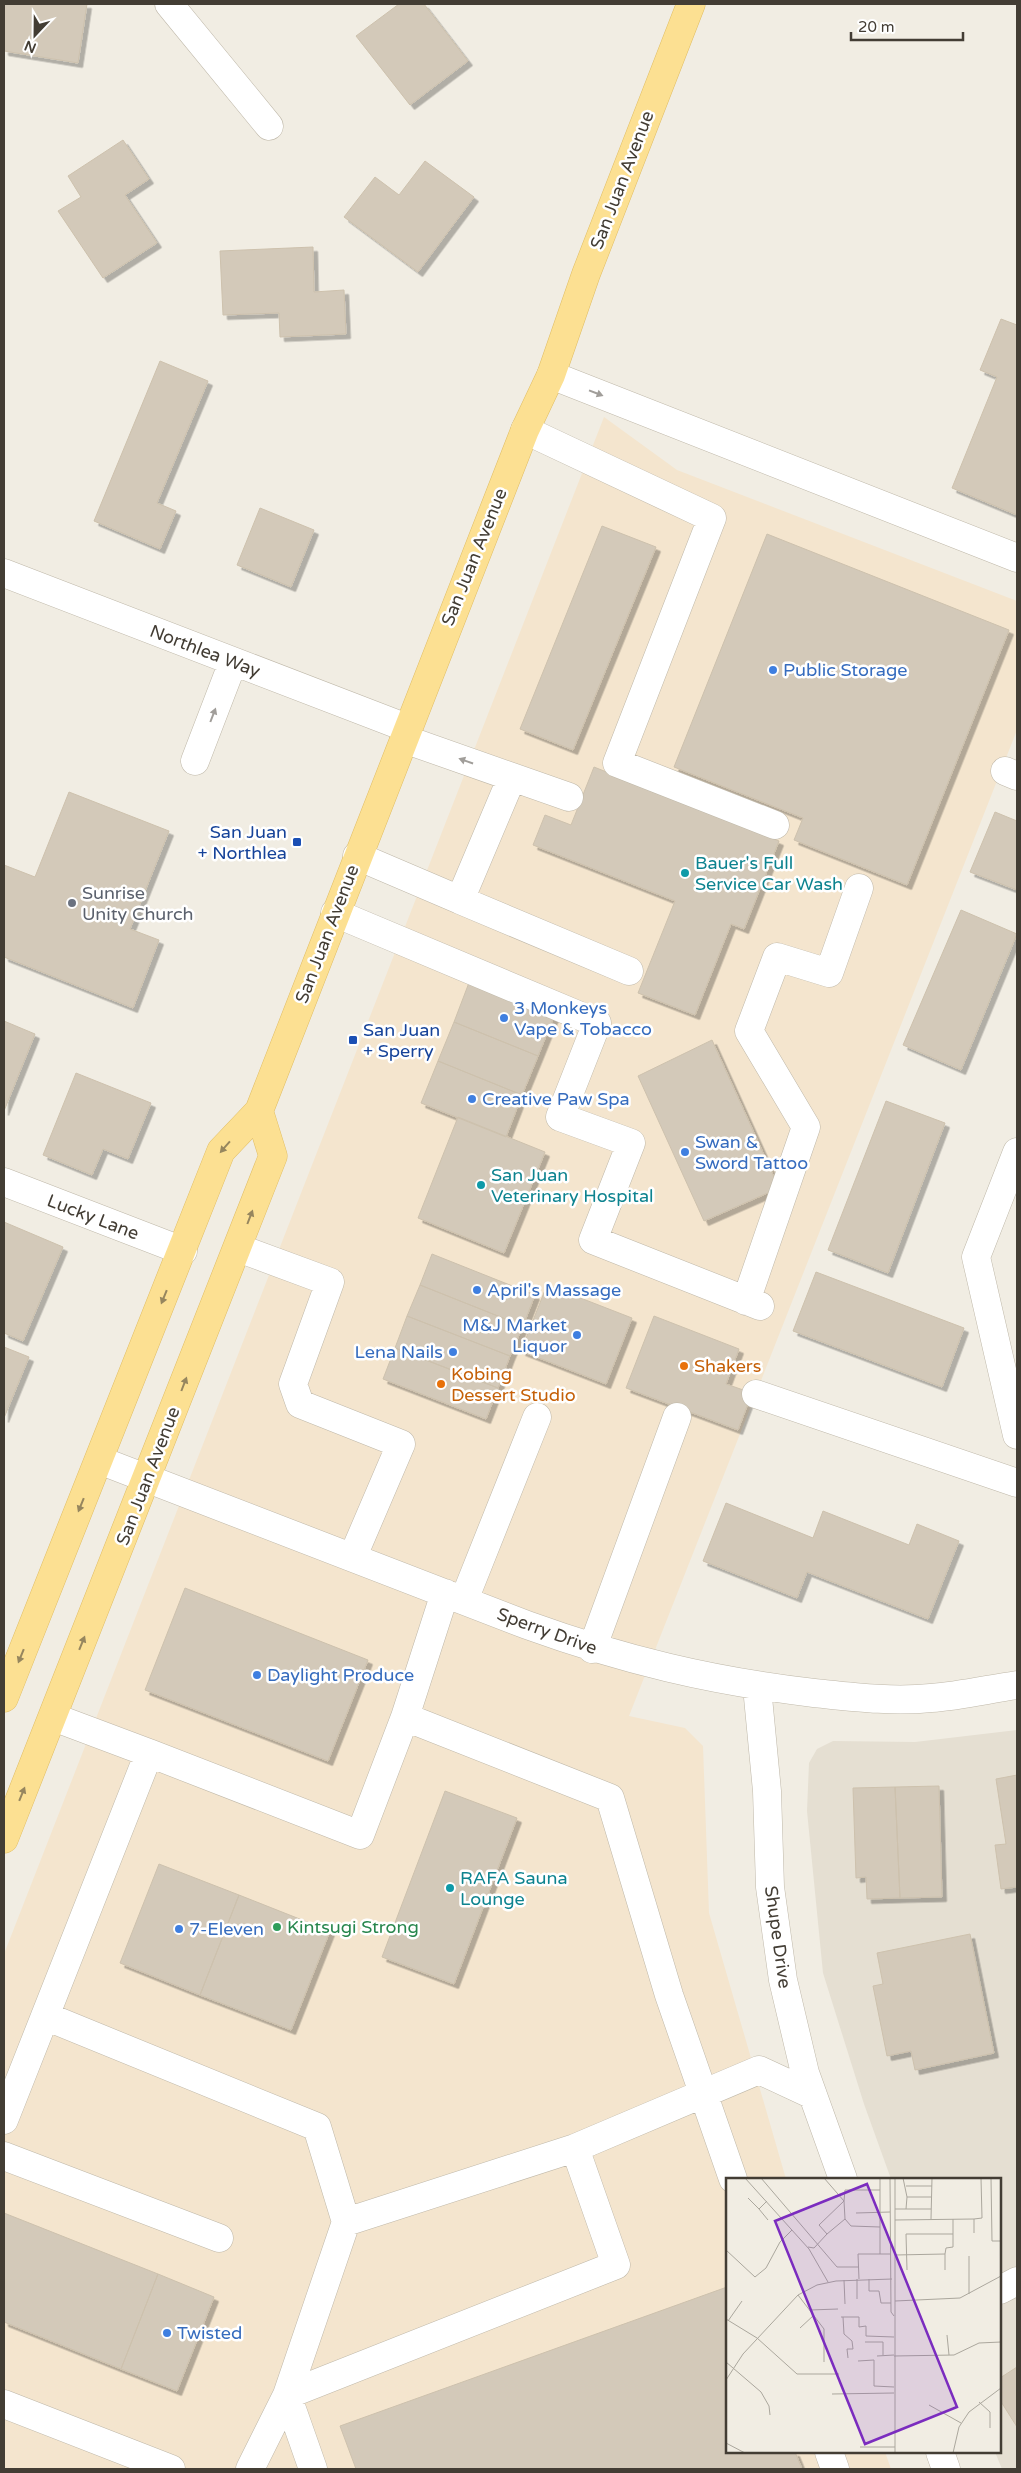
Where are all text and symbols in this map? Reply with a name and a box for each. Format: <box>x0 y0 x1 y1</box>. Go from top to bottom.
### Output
north arrow <box>10 10 60 60</box>
scale bar <box>851 10 964 42</box>
text: 20 m <box>858 18 895 36</box>
text: N <box>22 37 39 57</box>
street label: San Juan Avenue <box>585 108 659 252</box>
one-way arrow <box>589 389 603 397</box>
street label: San Juan Avenue <box>436 485 512 629</box>
street label: Northlea Way <box>147 620 264 682</box>
place label: Public Storage <box>783 659 907 681</box>
marker: Public Storage <box>767 664 779 676</box>
one-way arrow <box>209 708 217 722</box>
one-way arrow <box>458 757 473 765</box>
place label: San Juan + Northlea <box>198 821 287 864</box>
marker: San Juan + Northlea <box>291 836 303 848</box>
place label: Bauer's Full Service Car Wash <box>695 852 843 895</box>
street label: San Juan Avenue <box>290 862 364 1006</box>
marker: Bauer's Full Service Car Wash <box>679 867 691 879</box>
place label: Sunrise Unity Church <box>82 882 193 925</box>
marker: Sunrise Unity Church <box>66 897 78 909</box>
place label: 3 Monkeys Vape & Tobacco <box>514 997 652 1040</box>
marker: 3 Monkeys Vape & Tobacco <box>498 1012 510 1024</box>
place label: San Juan + Sperry <box>363 1019 440 1062</box>
marker: San Juan + Sperry <box>347 1034 359 1046</box>
place label: Creative Paw Spa <box>482 1088 630 1110</box>
marker: Creative Paw Spa <box>466 1093 478 1105</box>
place label: Swan & Sword Tattoo <box>695 1131 808 1174</box>
one-way arrow <box>220 1140 231 1153</box>
marker: Swan & Sword Tattoo <box>679 1146 691 1158</box>
place label: San Juan Veterinary Hospital <box>491 1164 654 1207</box>
marker: San Juan Veterinary Hospital <box>475 1179 487 1191</box>
street label: Lucky Lane <box>44 1189 142 1245</box>
one-way arrow <box>246 1209 254 1224</box>
place label: April's Massage <box>487 1279 621 1301</box>
marker: April's Massage <box>471 1284 483 1296</box>
one-way arrow <box>160 1290 168 1304</box>
place label: M&J Market Liquor <box>462 1314 567 1357</box>
marker: M&J Market Liquor <box>571 1329 583 1341</box>
place label: Lena Nails <box>355 1341 443 1363</box>
marker: Lena Nails <box>447 1346 459 1358</box>
place label: Shakers <box>694 1355 761 1377</box>
marker: Shakers <box>678 1360 690 1372</box>
place label: Kobing Dessert Studio <box>451 1363 576 1406</box>
one-way arrow <box>180 1377 188 1391</box>
marker: Kobing Dessert Studio <box>435 1378 447 1390</box>
street label: San Juan Avenue <box>111 1404 185 1548</box>
one-way arrow <box>76 1498 84 1512</box>
street label: Sperry Drive <box>494 1603 600 1659</box>
one-way arrow <box>78 1635 86 1650</box>
one-way arrow <box>16 1649 24 1663</box>
place label: Daylight Produce <box>267 1664 414 1686</box>
marker: Daylight Produce <box>251 1669 263 1681</box>
one-way arrow <box>18 1786 26 1801</box>
place label: RAFA Sauna Lounge <box>460 1867 568 1910</box>
marker: RAFA Sauna Lounge <box>444 1882 456 1894</box>
street label: Shupe Drive <box>760 1884 796 1990</box>
place label: Kintsugi Strong <box>287 1916 419 1938</box>
place label: 7-Eleven <box>189 1918 264 1940</box>
marker: Kintsugi Strong <box>271 1921 283 1933</box>
marker: 7-Eleven <box>173 1923 185 1935</box>
inset map <box>726 2178 1001 2453</box>
place label: Twisted <box>177 2322 242 2344</box>
marker: Twisted <box>161 2327 173 2339</box>

